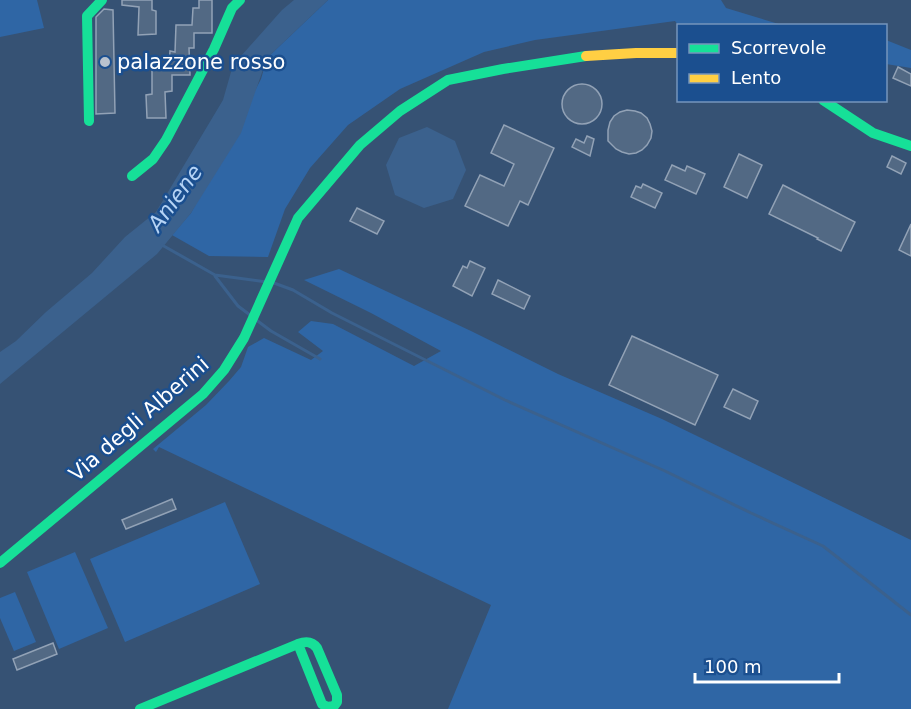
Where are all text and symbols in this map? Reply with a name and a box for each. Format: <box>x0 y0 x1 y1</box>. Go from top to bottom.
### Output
legend <box>677 24 887 102</box>
text: Scorrevole <box>731 37 826 58</box>
place label: palazzone rosso <box>117 50 285 74</box>
marker: palazzone rosso <box>98 55 112 69</box>
text: Lento <box>731 67 781 88</box>
water label: Aniene <box>141 160 207 238</box>
street label: Via degli Alberini <box>64 352 214 486</box>
scale bar <box>695 646 839 684</box>
text: 100 m <box>704 656 762 677</box>

